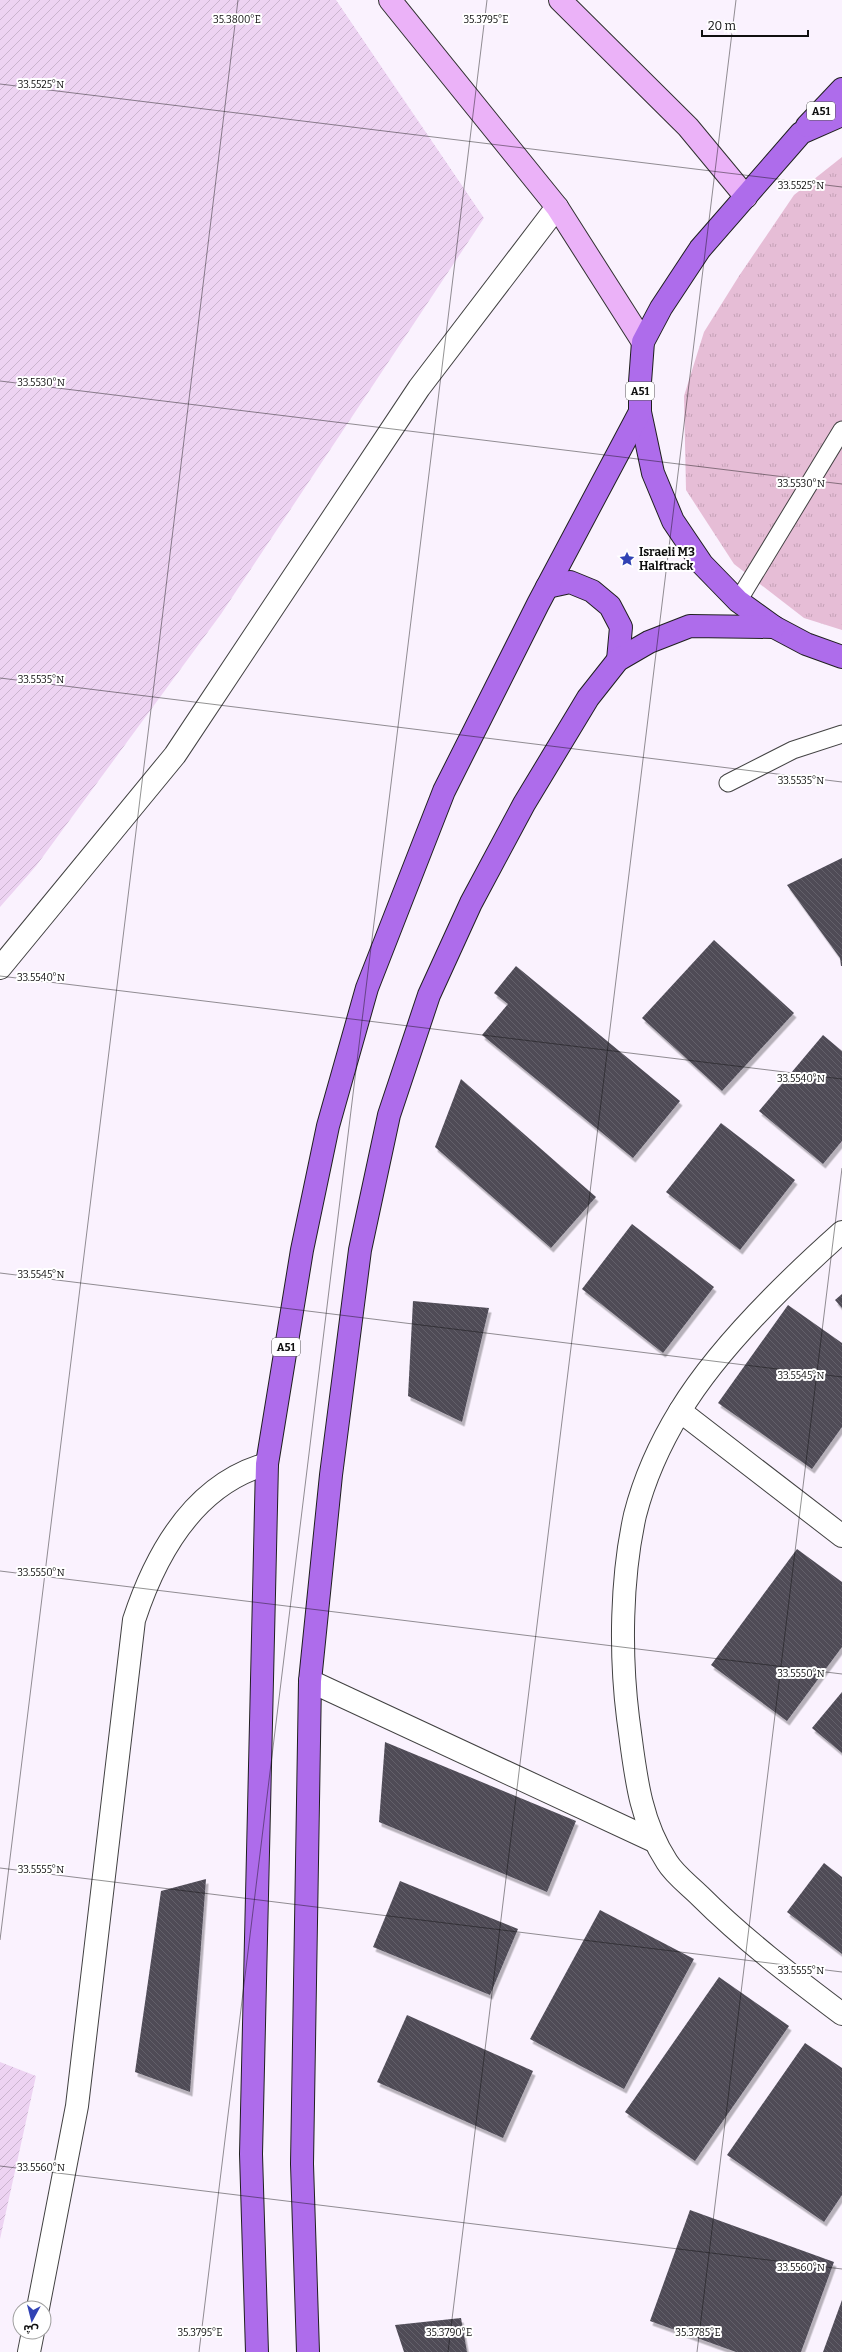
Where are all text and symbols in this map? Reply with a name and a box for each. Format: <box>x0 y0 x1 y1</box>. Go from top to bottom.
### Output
scale bar <box>702 12 808 38</box>
text: 35.3800°E <box>213 14 261 26</box>
text: 35.3795°E <box>463 14 509 26</box>
text: 20 m <box>708 19 737 33</box>
text: 33.5525°N <box>18 79 64 91</box>
road number: A51 <box>807 102 835 120</box>
text: 33.5525°N <box>778 180 824 192</box>
text: 33.5530°N <box>17 377 65 389</box>
road number: A51 <box>626 382 654 400</box>
text: 33.5530°N <box>777 478 825 490</box>
place label: Israeli M3 Halftrack <box>639 545 695 573</box>
place icon: Israeli M3 Halftrack <box>618 550 636 568</box>
text: 33.5535°N <box>18 674 64 686</box>
text: 33.5535°N <box>778 775 824 787</box>
text: 33.5540°N <box>17 972 65 984</box>
text: 33.5540°N <box>777 1073 825 1085</box>
text: 33.5545°N <box>18 1269 65 1281</box>
road number: A51 <box>272 1338 300 1356</box>
text: 33.5545°N <box>778 1370 825 1382</box>
text: 33.5550°N <box>17 1567 65 1579</box>
text: 33.5550°N <box>777 1668 825 1680</box>
text: 33.5555°N <box>18 1864 64 1876</box>
text: 33.5555°N <box>778 1965 824 1977</box>
text: 33.5560°N <box>17 2162 65 2174</box>
text: 33.5560°N <box>777 2262 825 2274</box>
north arrow <box>12 2300 52 2340</box>
text: ش <box>23 2322 39 2337</box>
text: 35.3795°E <box>177 2327 223 2339</box>
text: 35.3790°E <box>426 2327 472 2339</box>
text: 35.3785°E <box>675 2327 721 2339</box>

